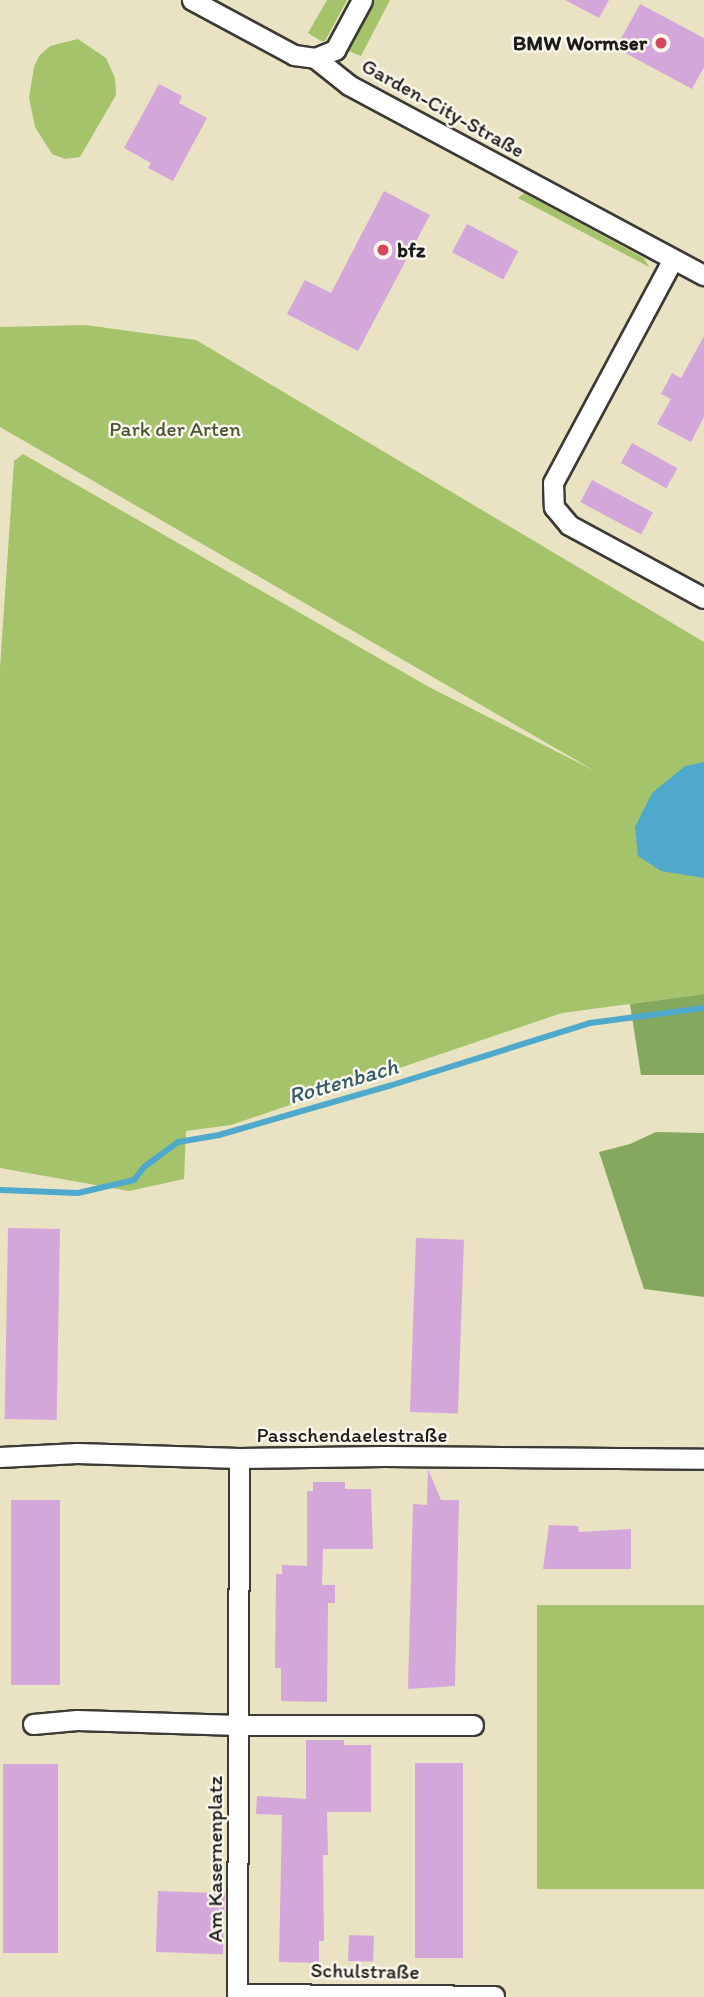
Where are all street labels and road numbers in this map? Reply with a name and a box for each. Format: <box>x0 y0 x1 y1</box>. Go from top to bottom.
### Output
street label: Garden-City-Straße <box>357 53 529 163</box>
street label: Passchendaelestraße <box>257 1422 447 1448</box>
street label: Am Kasernenplatz <box>202 1776 228 1942</box>
street label: Schulstraße <box>310 1957 420 1985</box>

